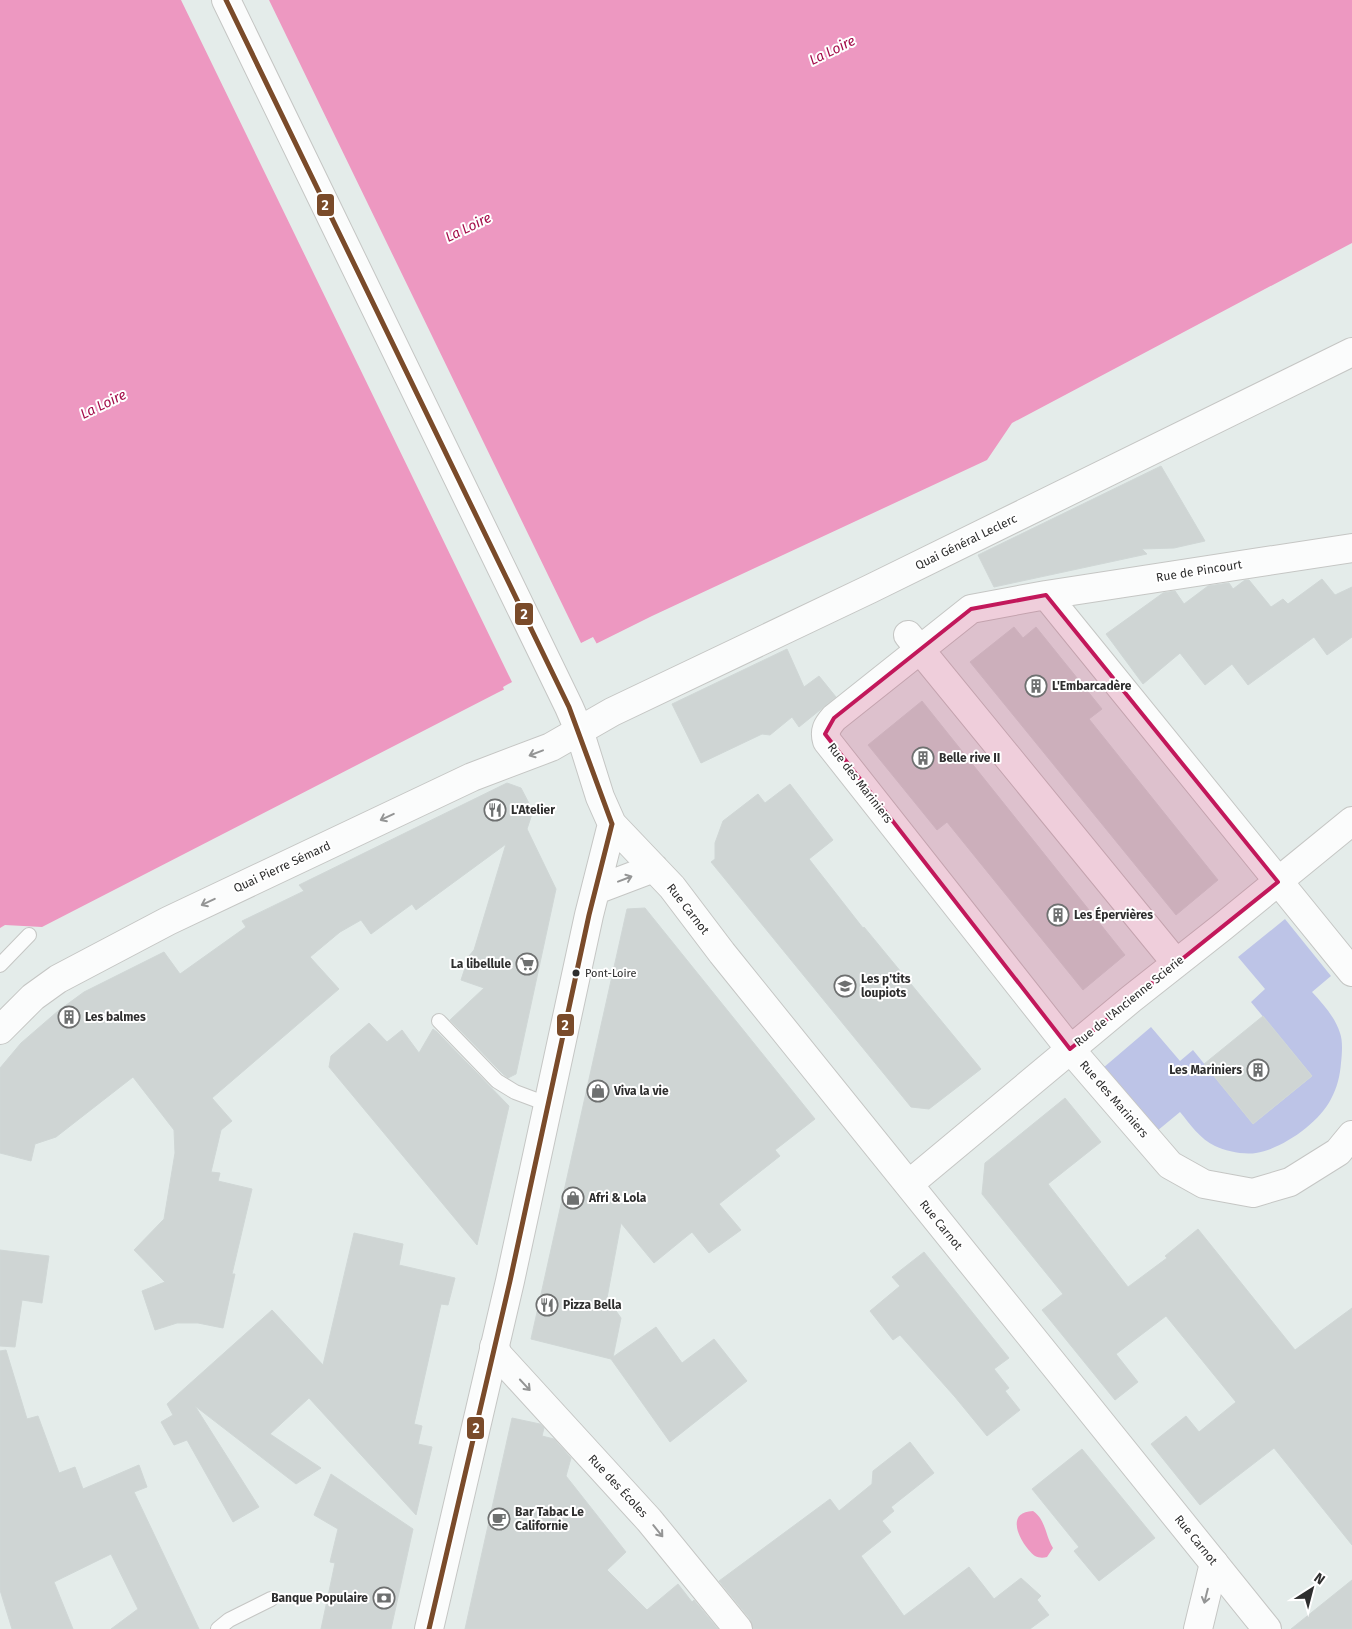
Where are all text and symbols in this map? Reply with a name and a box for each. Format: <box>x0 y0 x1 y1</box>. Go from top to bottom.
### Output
water label: La Loire <box>807 32 858 69</box>
line badge: 2 <box>316 193 335 217</box>
text: 2 <box>321 197 329 214</box>
water label: La Loire <box>443 209 494 246</box>
water label: La Loire <box>78 386 129 423</box>
street label: Quai Général Leclerc <box>913 511 1019 573</box>
street label: Rue de Pincourt <box>1155 557 1244 585</box>
line badge: 2 <box>514 602 534 626</box>
text: 2 <box>520 606 528 623</box>
building icon: L'Embarcadère <box>1024 674 1048 698</box>
place label: L'Embarcadère <box>1052 679 1132 693</box>
street label: Rue des Mariniers <box>825 740 896 826</box>
building icon: Belle rive II <box>911 746 935 770</box>
one-way arrow <box>529 749 544 758</box>
place label: Belle rive II <box>939 751 1000 765</box>
restaurant icon: L'Atelier <box>483 798 507 822</box>
place label: L'Atelier <box>511 803 555 817</box>
one-way arrow <box>380 813 395 823</box>
street label: Quai Pierre Sémard <box>231 838 333 896</box>
one-way arrow <box>617 874 632 883</box>
street label: Rue Carnot <box>664 881 712 938</box>
one-way arrow <box>201 897 216 907</box>
building icon: Les Épervières <box>1046 903 1070 927</box>
place label: Les Épervières <box>1074 906 1153 922</box>
supermarket icon: La libellule <box>515 952 539 976</box>
street label: Rue de l'Ancienne Scierie <box>1072 953 1186 1049</box>
place label: La libellule <box>451 957 511 971</box>
place label: Pont-Loire <box>585 967 637 980</box>
marker: Pont-Loire <box>571 968 581 978</box>
place label: Les p'tits loupiots <box>861 972 911 1000</box>
school or university icon: Les p'tits loupiots <box>833 974 857 998</box>
building icon: Les balmes <box>57 1005 81 1029</box>
place label: Les balmes <box>85 1010 146 1024</box>
line badge: 2 <box>556 1013 575 1037</box>
text: 2 <box>561 1017 569 1034</box>
street label: Rue des Mariniers <box>1077 1058 1151 1141</box>
building icon: Les Mariniers <box>1246 1058 1270 1082</box>
place label: Les Mariniers <box>1169 1063 1242 1077</box>
shop icon: Viva la vie <box>586 1079 610 1103</box>
place label: Viva la vie <box>613 1084 669 1098</box>
shop icon: Afri & Lola <box>561 1186 585 1210</box>
place label: Afri & Lola <box>588 1191 647 1205</box>
street label: Rue Carnot <box>917 1197 966 1253</box>
restaurant icon: Pizza Bella <box>535 1293 559 1317</box>
place label: Pizza Bella <box>563 1298 622 1312</box>
one-way arrow <box>519 1378 531 1391</box>
line badge: 2 <box>466 1416 485 1440</box>
text: 2 <box>472 1420 480 1437</box>
street label: Rue des Écoles <box>585 1451 652 1521</box>
place label: Bar Tabac Le Californie <box>515 1505 584 1533</box>
cafe icon: Bar Tabac Le Californie <box>487 1507 511 1531</box>
street label: Rue Carnot <box>1172 1512 1221 1568</box>
one-way arrow <box>653 1524 664 1537</box>
north arrow <box>1287 1564 1337 1614</box>
text: N <box>1311 1569 1328 1588</box>
bank icon: Banque Populaire <box>372 1586 396 1610</box>
one-way arrow <box>1201 1587 1210 1603</box>
place label: Banque Populaire <box>271 1591 368 1605</box>

